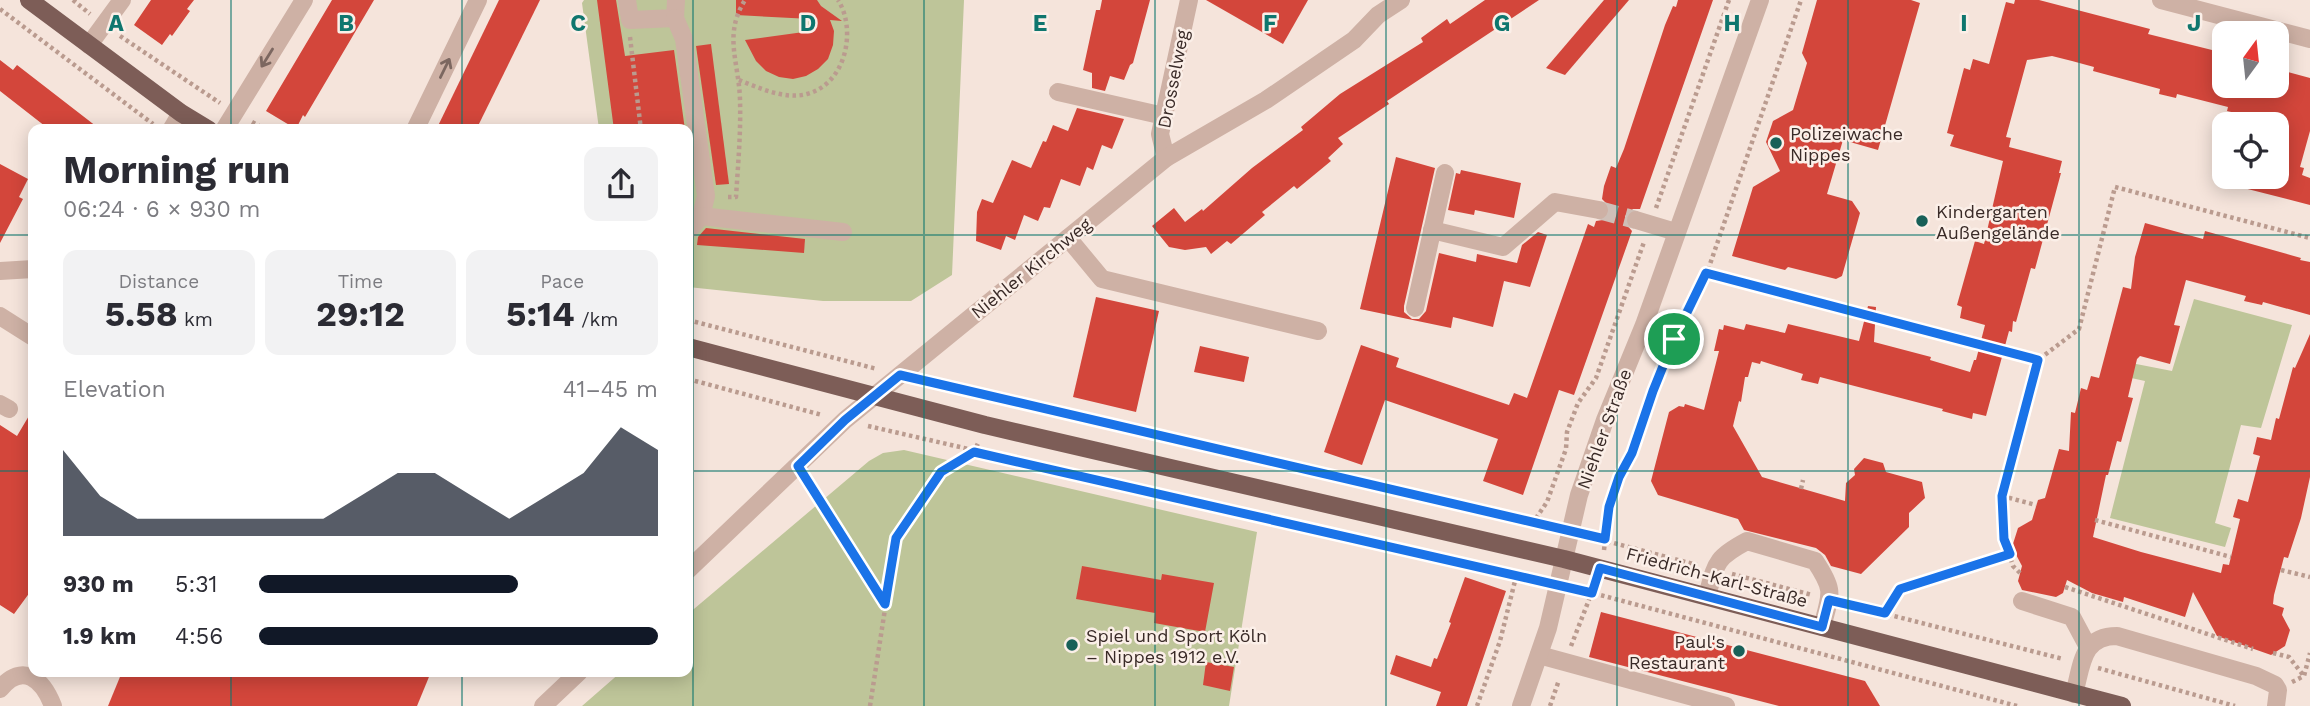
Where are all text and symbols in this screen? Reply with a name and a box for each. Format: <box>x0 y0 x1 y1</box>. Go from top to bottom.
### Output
text: A <box>108 10 124 37</box>
text: B <box>338 10 354 37</box>
text: C <box>570 10 586 37</box>
text: D <box>800 10 816 37</box>
text: E <box>1033 10 1047 37</box>
text: F <box>1263 10 1277 37</box>
text: G <box>1494 10 1510 37</box>
text: H <box>1723 10 1741 37</box>
text: I <box>1960 10 1968 37</box>
text: J <box>2187 10 2201 37</box>
north arrow <box>2212 21 2289 98</box>
map controls <box>2212 21 2289 189</box>
street label: Drosselweg <box>1153 27 1193 130</box>
one-way arrow <box>260 47 274 67</box>
one-way arrow <box>438 58 452 79</box>
button: locate <box>2212 112 2289 189</box>
place label: Polizeiwache Nippes <box>1790 123 1903 165</box>
marker: Polizeiwache Nippes <box>1768 135 1784 151</box>
button: share <box>584 147 658 221</box>
text: Morning run <box>63 148 290 192</box>
text: 06:24 · 6 × 930 m <box>63 196 261 223</box>
place label: Kindergarten Außengelände <box>1936 201 2060 243</box>
street label: Niehler Kirchweg <box>967 213 1095 323</box>
marker: Kindergarten Außengelände <box>1914 213 1930 229</box>
text: Distance <box>118 270 199 293</box>
text: Time <box>338 270 383 293</box>
text: Pace <box>540 270 584 293</box>
text: 5.58 <box>105 293 178 335</box>
text: 29:12 <box>316 293 405 335</box>
text: 5:14 <box>506 293 575 335</box>
text: km <box>178 308 213 331</box>
text: /km <box>575 308 618 331</box>
pin <box>1644 309 1704 369</box>
icon: arrive <box>1655 320 1693 358</box>
street label: Niehler Straße <box>1573 366 1635 492</box>
text: Elevation <box>63 376 166 403</box>
text: 41–45 m <box>563 376 658 403</box>
street label: Friedrich-Karl-Straße <box>1624 543 1810 611</box>
text: 930 m <box>63 571 134 598</box>
text: 5:31 <box>175 571 218 598</box>
text: 1.9 km <box>63 623 136 650</box>
text: 4:56 <box>175 623 223 650</box>
place label: Spiel und Sport Köln – Nippes 1912 e.V. <box>1086 625 1267 667</box>
place label: Paul's Restaurant <box>1629 631 1725 673</box>
marker: Spiel und Sport Köln – Nippes 1912 e.V. <box>1064 637 1080 653</box>
marker: Paul's Restaurant <box>1731 643 1747 659</box>

